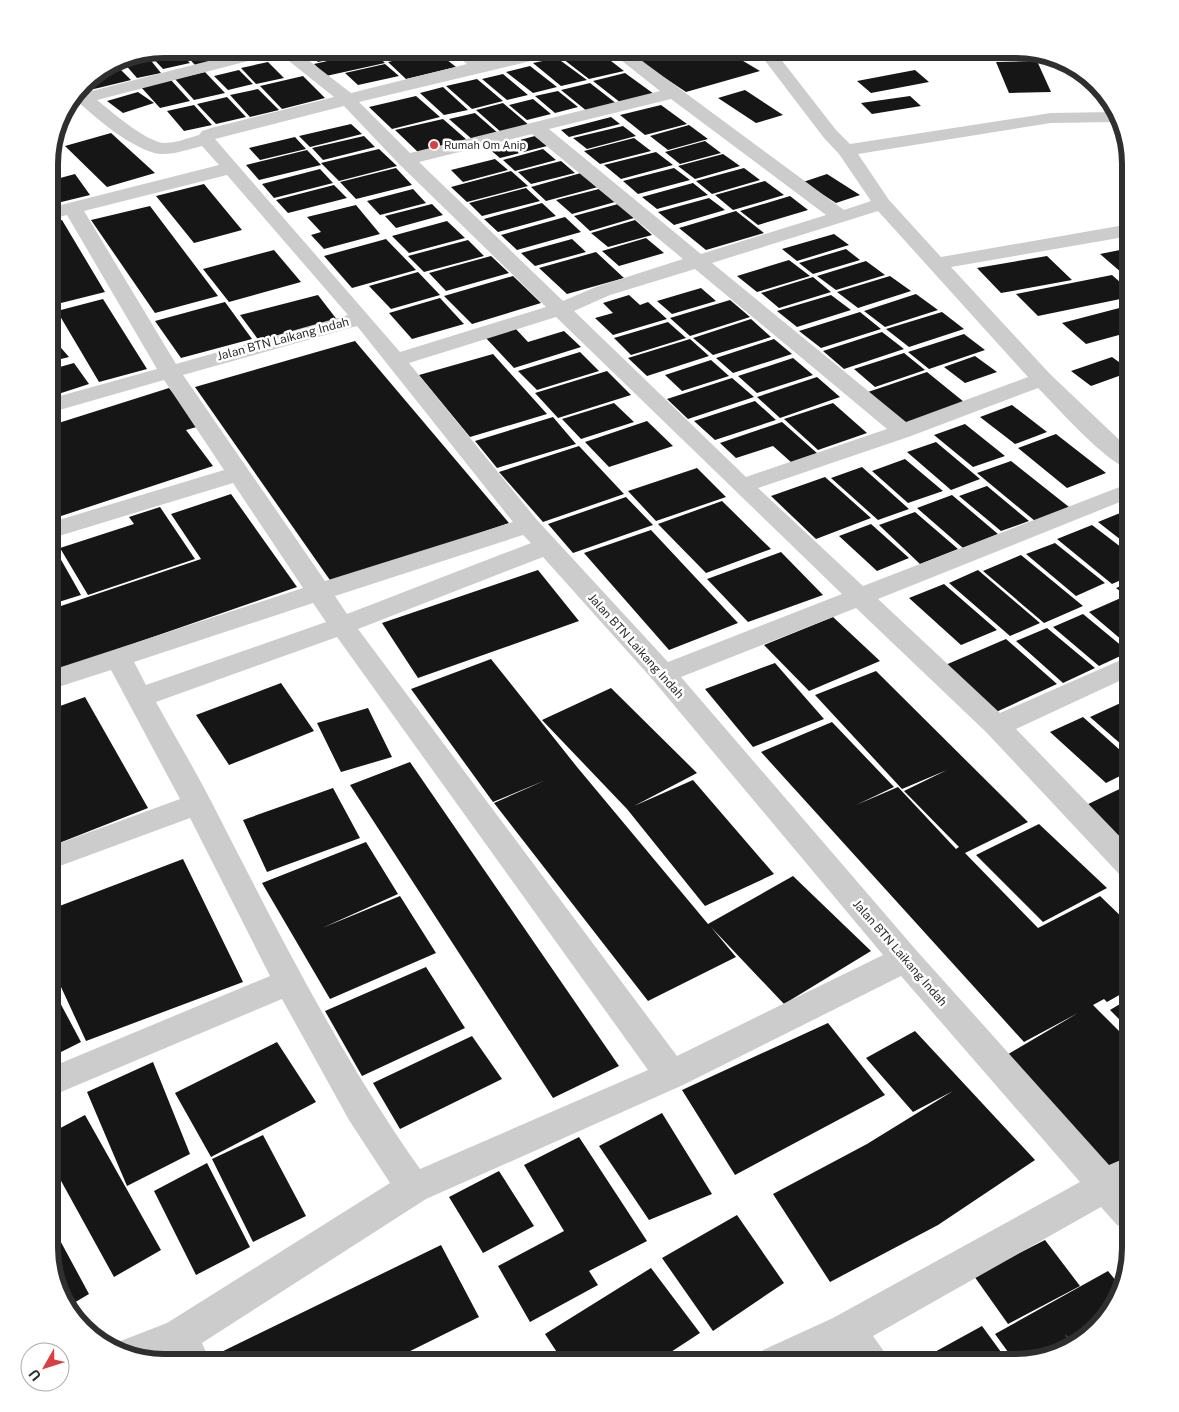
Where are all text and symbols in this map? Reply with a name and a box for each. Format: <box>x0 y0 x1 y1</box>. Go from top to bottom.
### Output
marker: Rumah Om Anip <box>428 139 440 151</box>
place label: Rumah Om Anip <box>444 139 527 151</box>
street label: Jalan BTN Laikang Indah <box>215 315 351 363</box>
street label: Jalan BTN Laikang Indah <box>585 591 687 701</box>
street label: Jalan BTN Laikang Indah <box>850 897 950 1009</box>
north arrow <box>20 1342 70 1392</box>
text: U <box>25 1366 44 1384</box>

